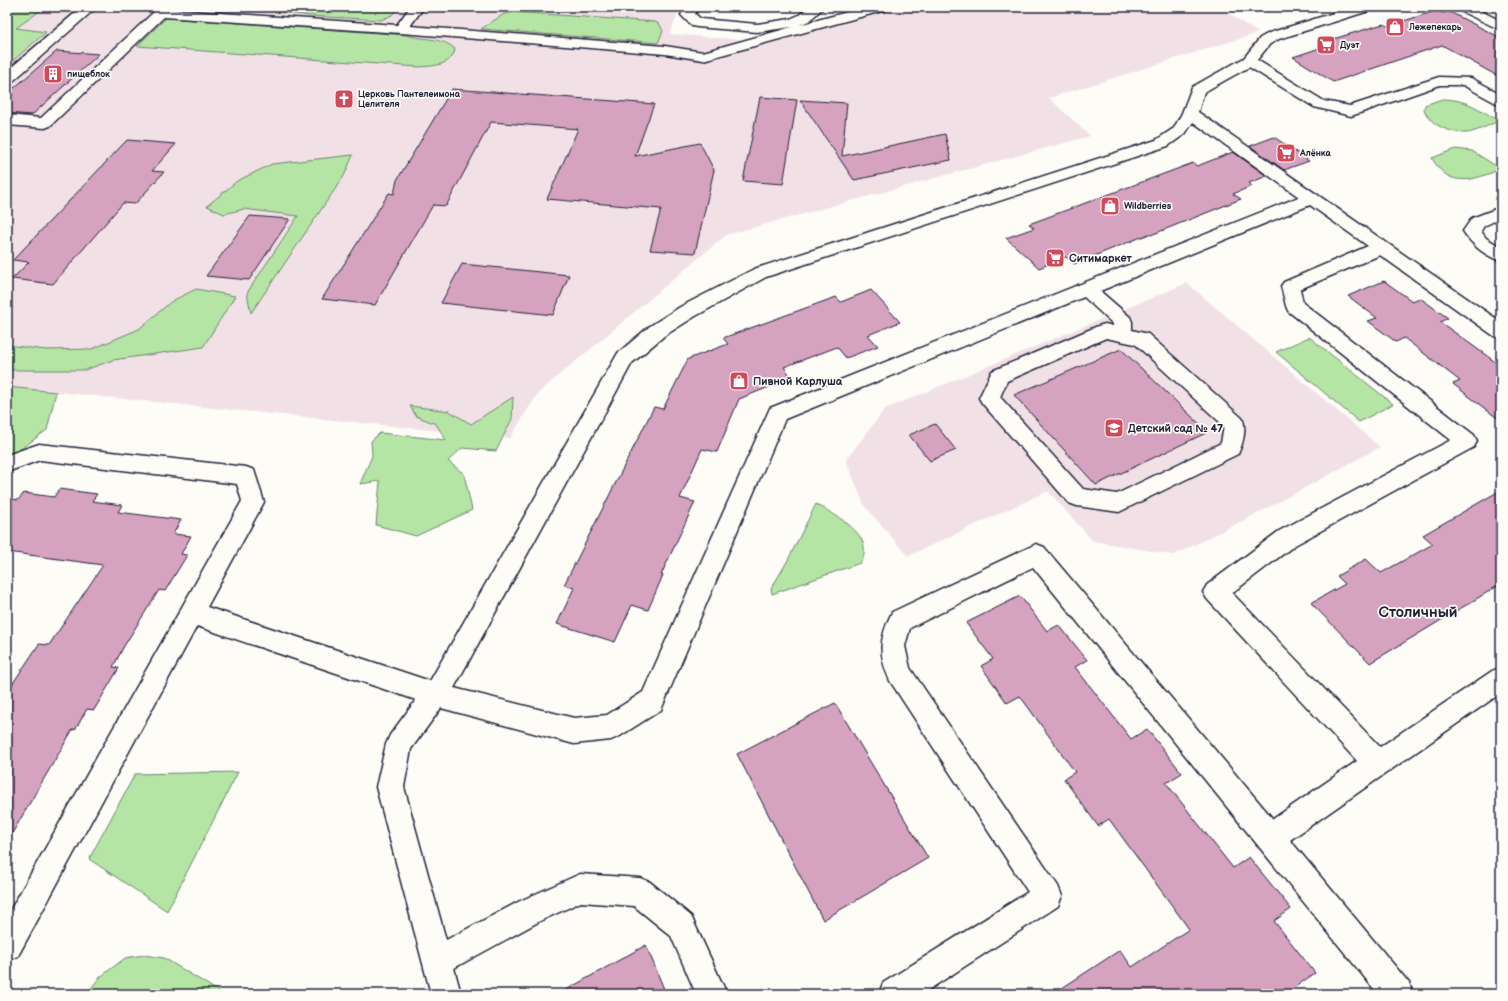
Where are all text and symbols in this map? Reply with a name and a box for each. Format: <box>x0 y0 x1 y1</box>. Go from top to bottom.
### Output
shop icon: Лежепекарь <box>1384 16 1406 38</box>
place label: Лежепекарь <box>1408 22 1462 33</box>
supermarket icon: Дуэт <box>1315 34 1337 56</box>
place label: Дуэт <box>1340 40 1360 51</box>
building icon: пищеблок <box>42 63 64 85</box>
place label: пищеблок <box>67 69 110 80</box>
church icon: Церковь Пантелеимона Целителя <box>333 88 355 110</box>
place label: Церковь Пантелеимона Целителя <box>358 89 461 110</box>
supermarket icon: Алёнка <box>1275 142 1297 164</box>
place label: Алёнка <box>1299 148 1332 159</box>
shop icon: Wildberries <box>1099 195 1121 217</box>
place label: Wildberries <box>1124 201 1172 212</box>
supermarket icon: Ситимаркет <box>1044 247 1066 269</box>
place label: Ситимаркет <box>1069 252 1133 265</box>
shop icon: Пивной Карлуша <box>728 370 750 392</box>
place label: Пивной Карлуша <box>753 375 843 388</box>
school or university icon: Детский сад № 47 <box>1103 417 1125 439</box>
place label: Детский сад № 47 <box>1128 422 1223 435</box>
district label: Столичный <box>1379 603 1457 622</box>

